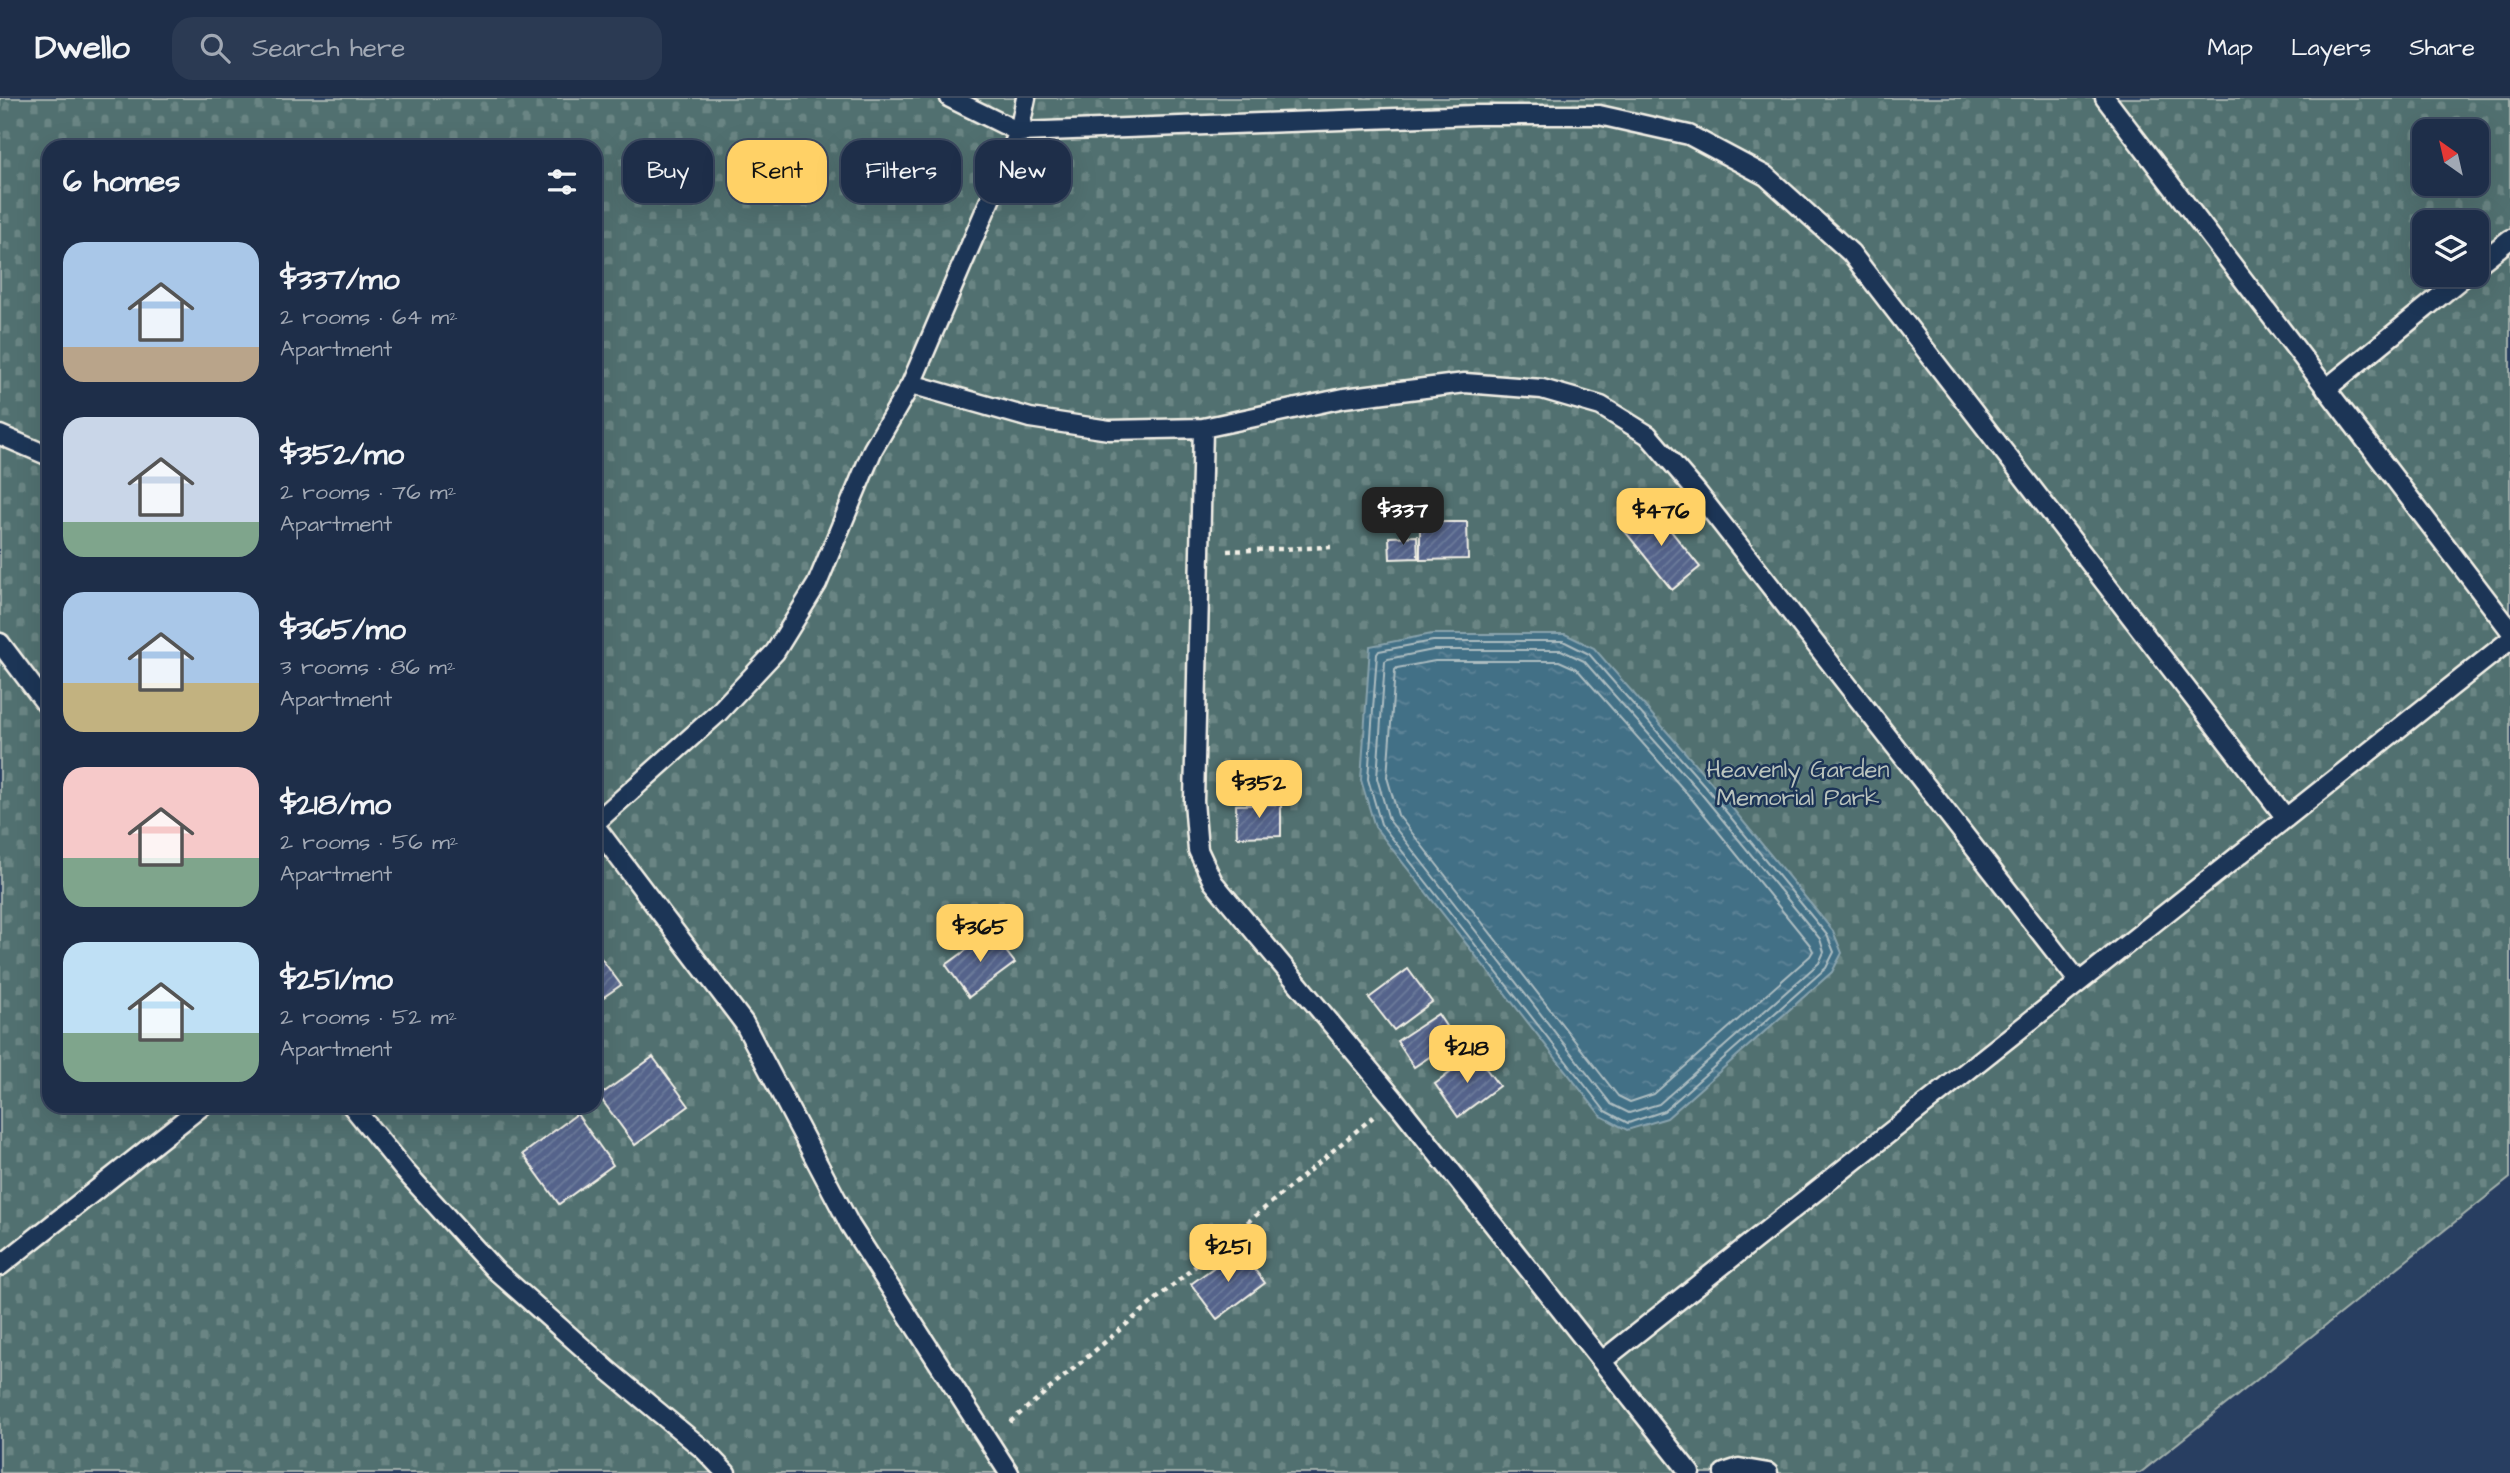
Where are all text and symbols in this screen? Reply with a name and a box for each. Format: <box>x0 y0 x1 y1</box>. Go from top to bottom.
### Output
search box <box>172 17 662 80</box>
text: Dwello <box>35 25 130 71</box>
icon: search <box>196 29 234 67</box>
text: Search here <box>252 30 405 66</box>
text: Map <box>2208 31 2253 65</box>
text: Layers <box>2291 31 2371 65</box>
text: Share <box>2409 31 2475 65</box>
north arrow <box>2412 119 2488 196</box>
map controls <box>2412 119 2489 287</box>
chip: Buy <box>623 140 713 203</box>
chip: Rent <box>727 140 827 203</box>
chip: Filters <box>841 140 961 203</box>
chip: New <box>975 140 1071 203</box>
text: 6 homes <box>63 161 180 203</box>
icon: filters <box>543 163 581 201</box>
button: layers <box>2412 210 2489 287</box>
text: $337/mo <box>280 259 400 301</box>
icon: home <box>119 270 203 354</box>
text: 2 rooms · 64 m² <box>280 301 458 333</box>
text: Apartment <box>280 333 392 365</box>
text: $352/mo <box>280 434 404 476</box>
icon: home <box>119 445 203 529</box>
text: 2 rooms · 76 m² <box>280 476 456 508</box>
pin: $337 <box>1362 488 1444 547</box>
pin: $476 <box>1620 489 1702 548</box>
text: $337 <box>1378 494 1428 526</box>
text: $476 <box>1632 495 1690 527</box>
text: Apartment <box>280 508 392 540</box>
text: $365/mo <box>280 609 406 651</box>
icon: home <box>119 620 203 704</box>
text: 3 rooms · 86 m² <box>280 651 456 683</box>
text: Apartment <box>280 683 392 715</box>
park label: Heavenly Garden Memorial Park <box>1706 753 1890 815</box>
pin: $352 <box>1218 760 1300 820</box>
text: $352 <box>1232 767 1286 799</box>
text: $218/mo <box>280 784 391 826</box>
icon: home <box>119 795 203 879</box>
text: 2 rooms · 56 m² <box>280 826 458 858</box>
text: Apartment <box>280 858 392 890</box>
pin: $365 <box>939 904 1021 964</box>
text: $365 <box>952 911 1008 943</box>
text: $251/mo <box>280 959 393 1001</box>
icon: home <box>119 970 203 1054</box>
text: 2 rooms · 52 m² <box>280 1001 457 1033</box>
pin: $218 <box>1426 1026 1508 1085</box>
text: $218 <box>1445 1032 1489 1064</box>
text: Apartment <box>280 1033 392 1065</box>
pin: $251 <box>1187 1224 1269 1284</box>
text: $251 <box>1205 1231 1251 1263</box>

